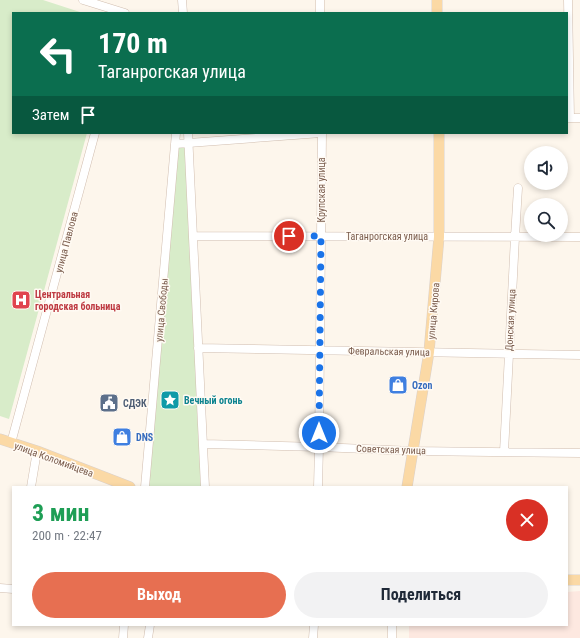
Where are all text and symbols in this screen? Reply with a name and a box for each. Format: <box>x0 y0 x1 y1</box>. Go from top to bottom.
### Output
text: 170 m <box>98 27 168 60</box>
icon: left <box>32 28 84 80</box>
text: Таганрогская улица <box>98 61 246 82</box>
icon: arrive <box>77 104 99 126</box>
text: Затем <box>32 106 69 124</box>
map controls <box>524 146 568 242</box>
button: sound <box>524 146 568 190</box>
street label: Крупская улица <box>316 157 327 223</box>
button: search <box>524 198 568 242</box>
street label: улица Павлова <box>53 210 80 274</box>
pin <box>272 219 306 253</box>
icon: arrive <box>278 225 300 247</box>
street label: Таганрогская улица <box>346 231 428 242</box>
street label: улица Свободы <box>153 278 170 342</box>
street label: улица Кирова <box>426 282 441 340</box>
street label: Донская улица <box>503 288 518 351</box>
hospital icon: Центральная городская больница <box>10 289 32 311</box>
place label: Центральная городская больница <box>35 289 121 312</box>
street label: Февральская улица <box>348 344 430 358</box>
shop icon: Ozon <box>387 374 409 396</box>
place label: Ozon <box>412 380 432 391</box>
place icon: Вечный огонь <box>159 389 181 411</box>
public building icon: СДЭК <box>98 392 120 414</box>
place label: Вечный огонь <box>184 395 242 406</box>
place label: СДЭК <box>123 398 147 409</box>
position arrow <box>298 412 340 454</box>
shop icon: DNS <box>111 426 133 448</box>
place label: DNS <box>136 432 154 443</box>
street label: улица Коломийцева <box>13 440 95 479</box>
street label: Советская улица <box>356 443 426 456</box>
text: 3 мин <box>32 499 90 527</box>
button: close <box>506 499 548 541</box>
text: 200 m · 22:47 <box>32 528 102 543</box>
button: Выход <box>32 572 286 618</box>
button: Поделиться <box>294 572 548 618</box>

